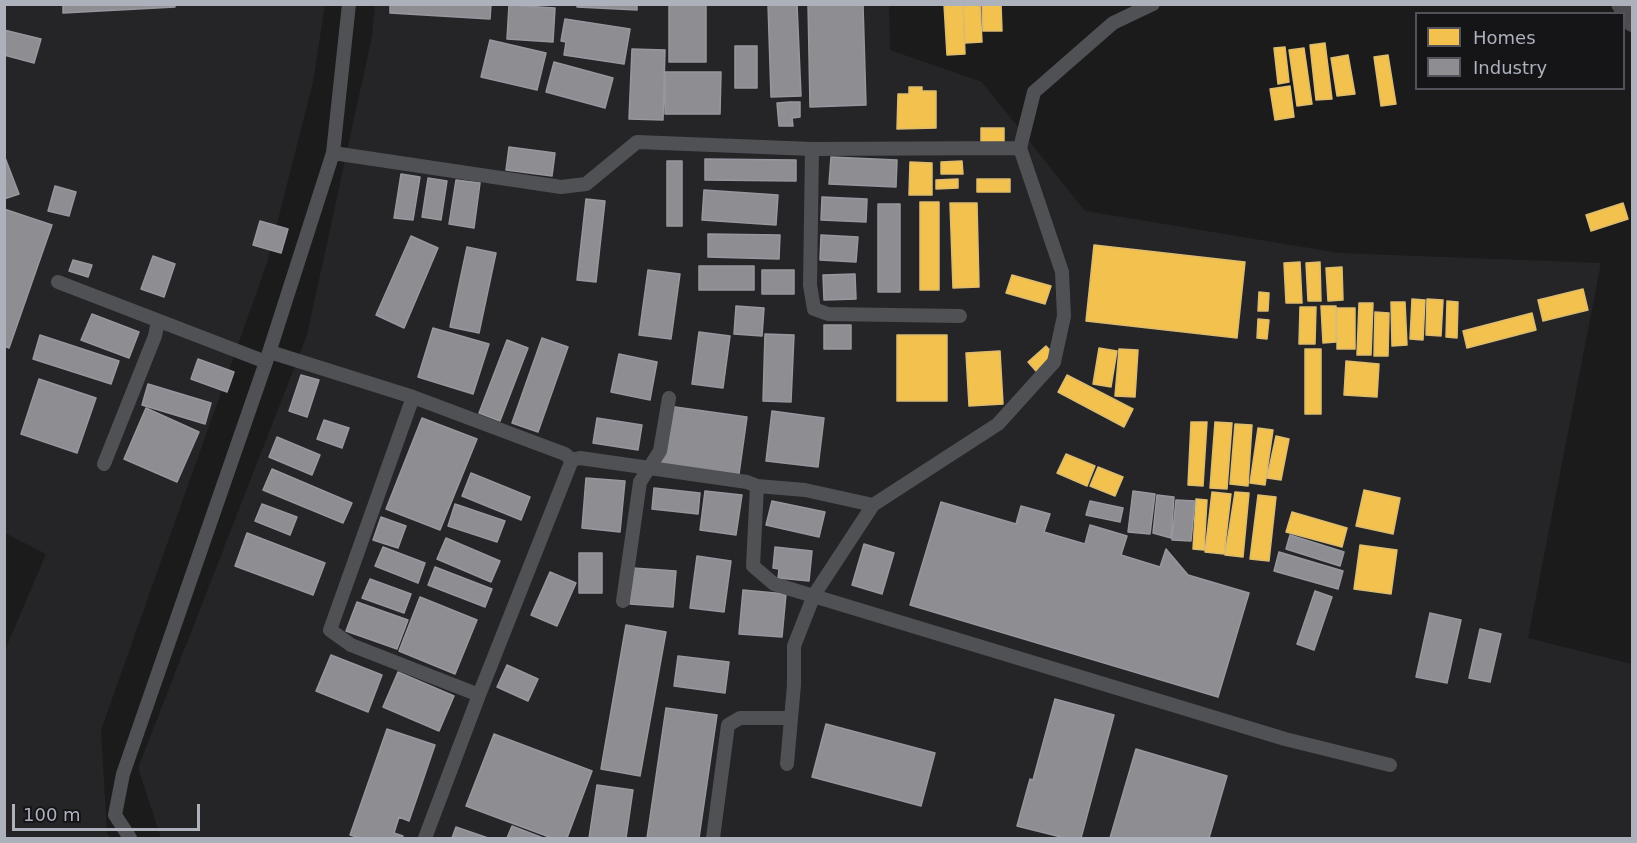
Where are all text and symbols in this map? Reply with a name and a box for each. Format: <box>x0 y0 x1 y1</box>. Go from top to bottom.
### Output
legend <box>1415 12 1625 90</box>
text: Homes <box>1473 27 1536 48</box>
text: Industry <box>1473 57 1547 78</box>
scale bar <box>15 792 202 830</box>
text: 100 m <box>23 804 81 825</box>

